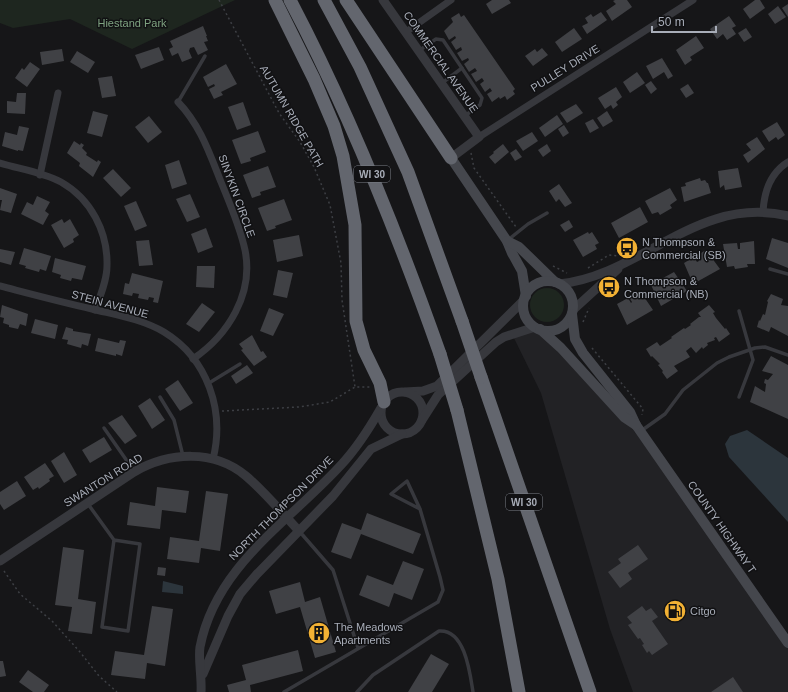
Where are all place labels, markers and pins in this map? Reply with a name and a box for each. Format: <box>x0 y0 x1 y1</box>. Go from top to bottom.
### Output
bus stop icon: N Thompson & Commercial (SB) <box>614 235 640 261</box>
place label: N Thompson & Commercial (SB) <box>642 236 726 261</box>
bus stop icon: N Thompson & Commercial (NB) <box>596 274 622 300</box>
place label: N Thompson & Commercial (NB) <box>624 275 708 300</box>
fuel station icon: Citgo <box>662 598 688 624</box>
place label: Citgo <box>690 605 716 617</box>
building icon: The Meadows Apartments <box>306 620 332 646</box>
place label: The Meadows Apartments <box>334 621 404 646</box>

